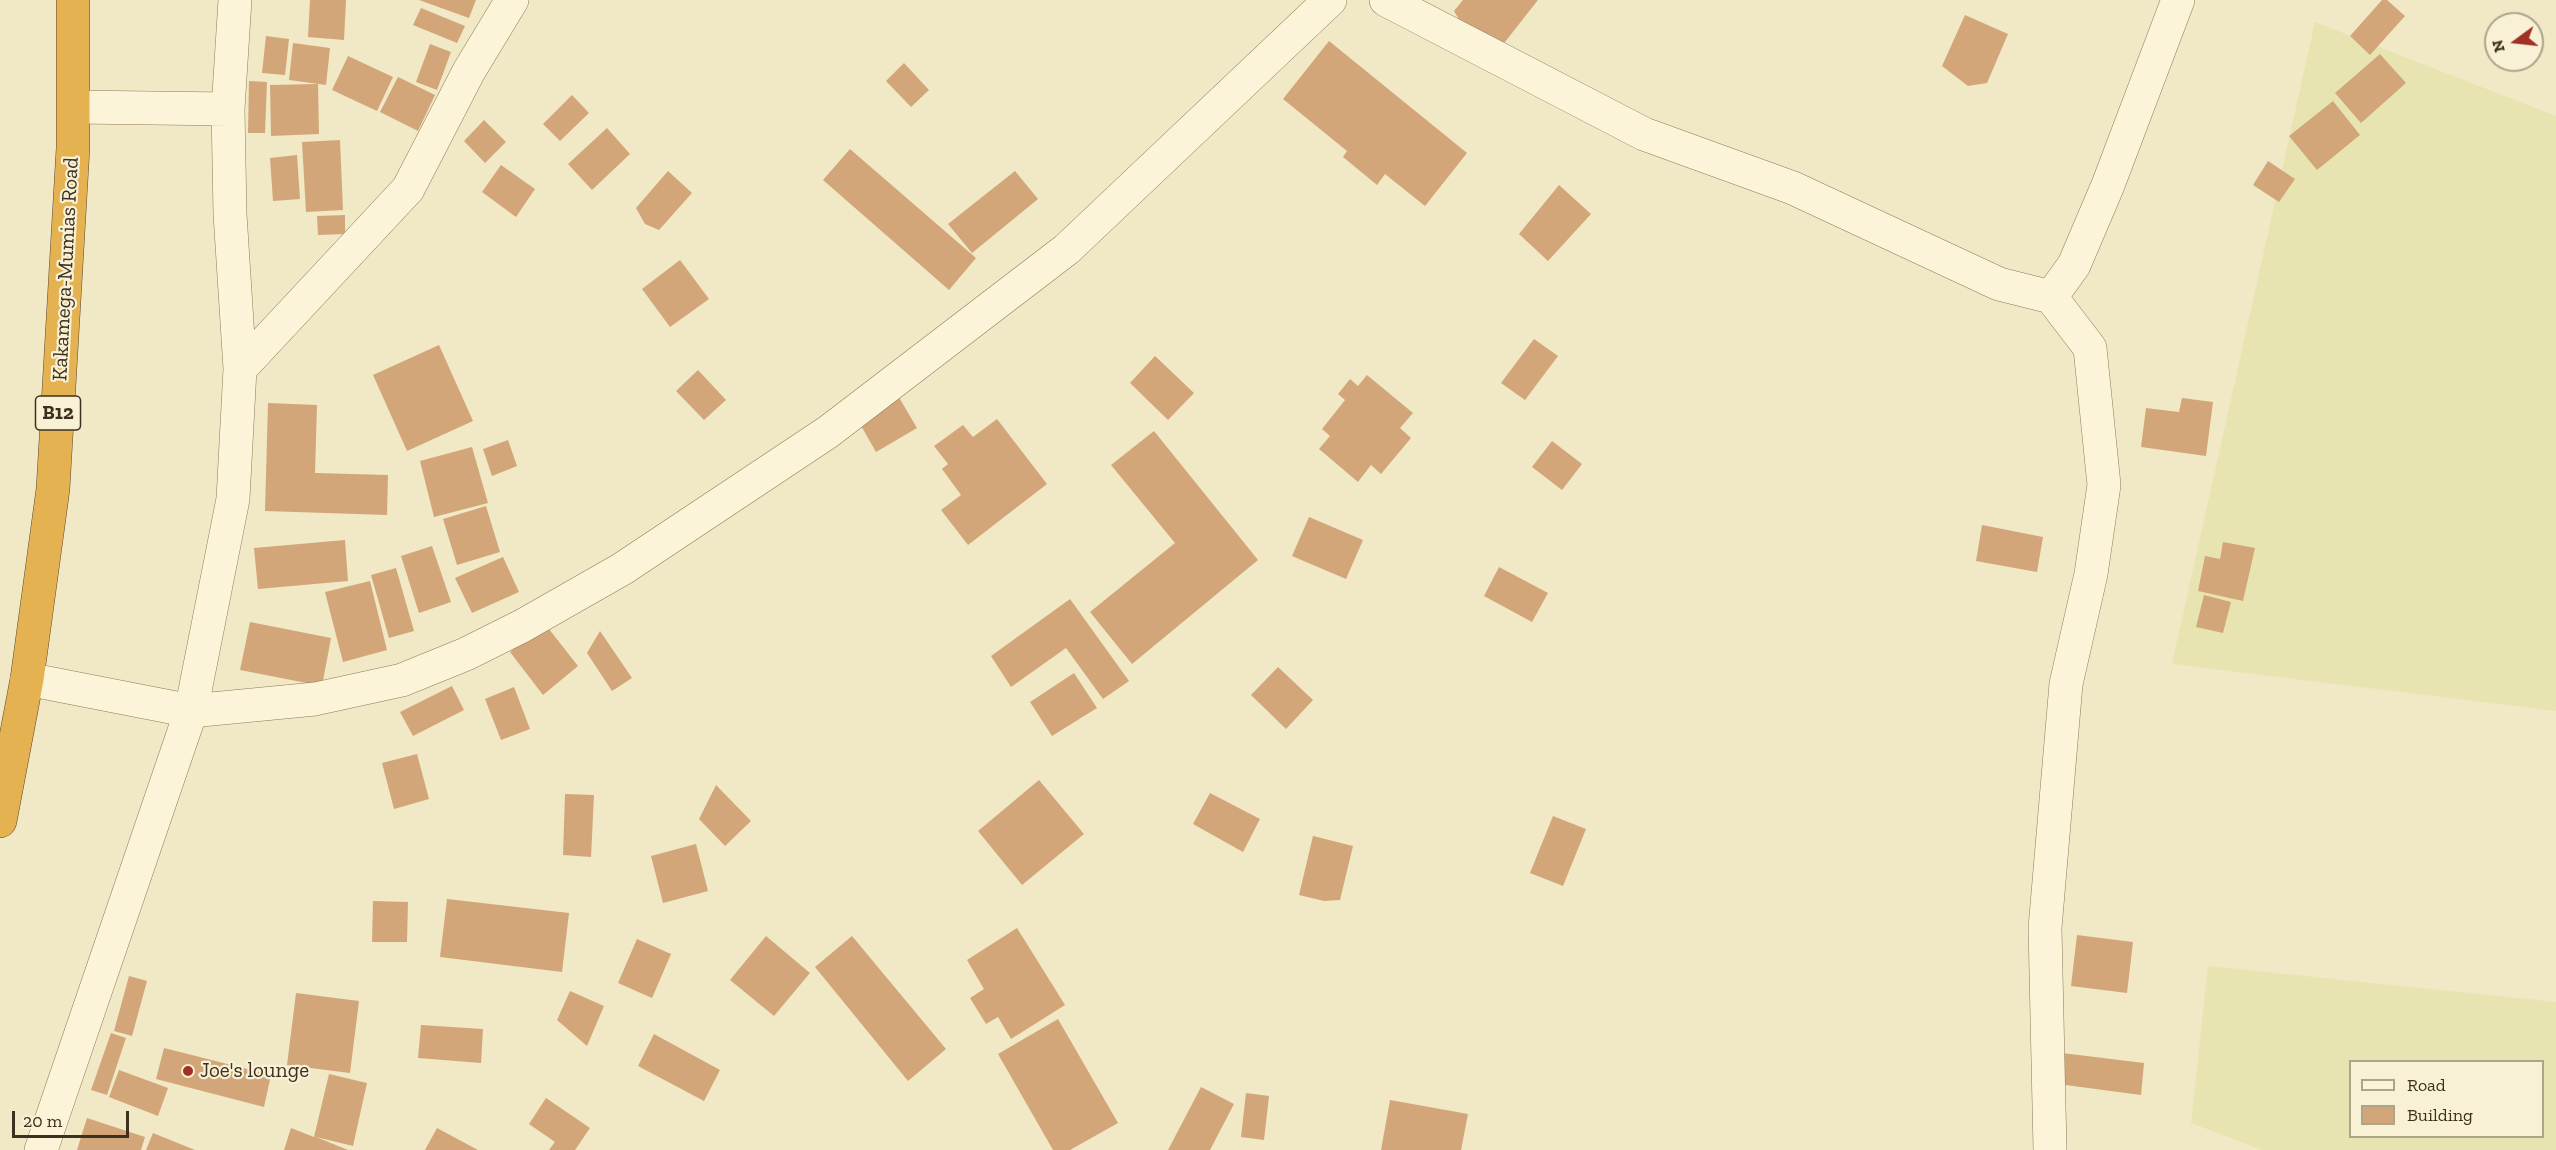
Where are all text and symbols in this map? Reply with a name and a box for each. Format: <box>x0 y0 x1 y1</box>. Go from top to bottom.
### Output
north arrow <box>2484 12 2544 72</box>
text: N <box>2487 38 2509 55</box>
street label: Kakamega-Mumias Road <box>48 157 84 381</box>
road number: B12 <box>36 396 80 430</box>
place label: Joe's lounge <box>200 1058 309 1084</box>
legend <box>2349 1060 2544 1138</box>
marker: Joe's lounge <box>181 1064 195 1078</box>
text: Road <box>2407 1074 2446 1096</box>
scale bar <box>15 1099 132 1137</box>
text: Building <box>2407 1104 2473 1126</box>
text: 20 m <box>23 1110 62 1132</box>

